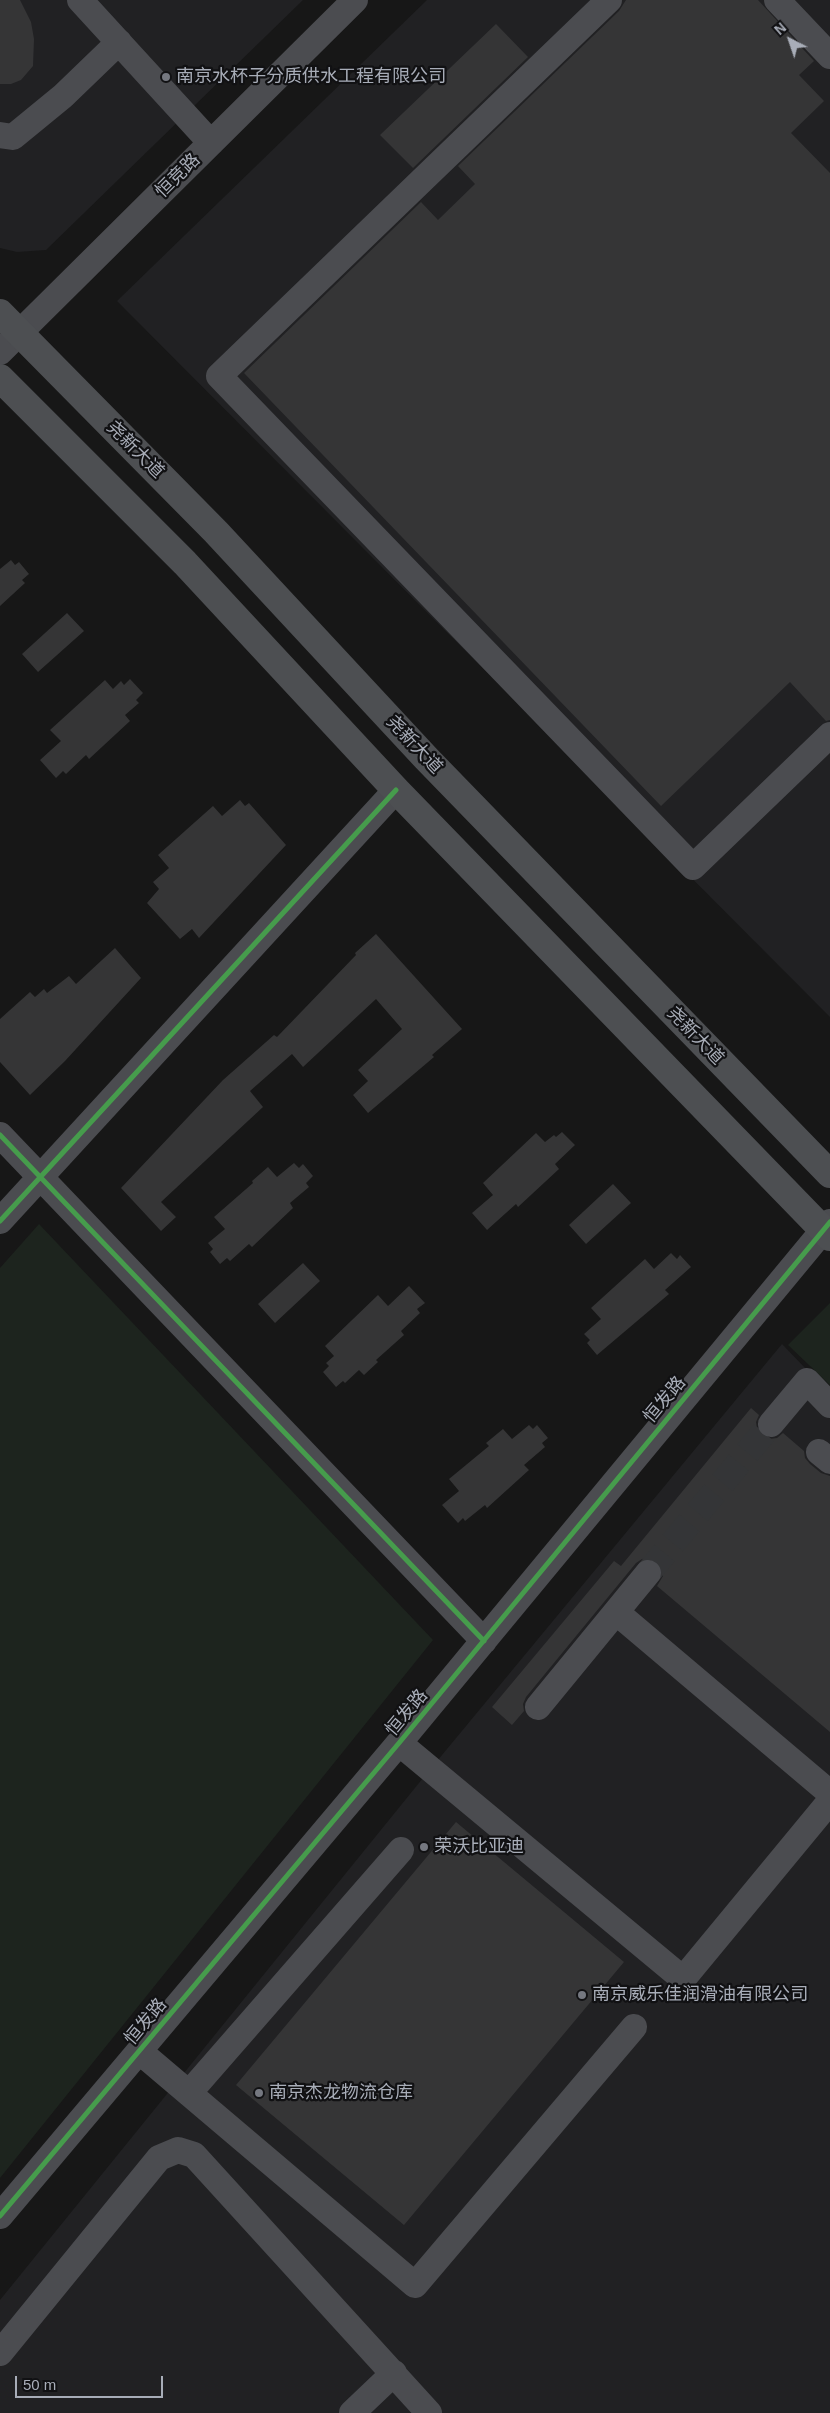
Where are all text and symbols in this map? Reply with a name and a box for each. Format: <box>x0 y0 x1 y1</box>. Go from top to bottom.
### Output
north arrow <box>765 15 815 65</box>
text: N <box>771 19 789 38</box>
place label: 南京水杯子分质供水工程有限公司 <box>176 66 446 88</box>
marker: 南京水杯子分质供水工程有限公司 <box>160 71 172 83</box>
street label: 恒竞路 <box>151 149 205 203</box>
street label: 尧新大道 <box>102 417 168 483</box>
street label: 尧新大道 <box>382 711 446 779</box>
street label: 尧新大道 <box>662 1003 728 1069</box>
street label: 恒发路 <box>639 1372 691 1428</box>
street label: 恒发路 <box>381 1685 433 1741</box>
place label: 荣沃比亚迪 <box>434 1836 524 1858</box>
marker: 荣沃比亚迪 <box>418 1841 430 1853</box>
place label: 南京威乐佳润滑油有限公司 <box>592 1984 808 2006</box>
marker: 南京威乐佳润滑油有限公司 <box>576 1989 588 2001</box>
street label: 恒发路 <box>120 1994 172 2050</box>
place label: 南京杰龙物流仓库 <box>269 2082 413 2104</box>
marker: 南京杰龙物流仓库 <box>253 2087 265 2099</box>
scale bar <box>18 2366 165 2398</box>
text: 50 m <box>23 2376 56 2393</box>

